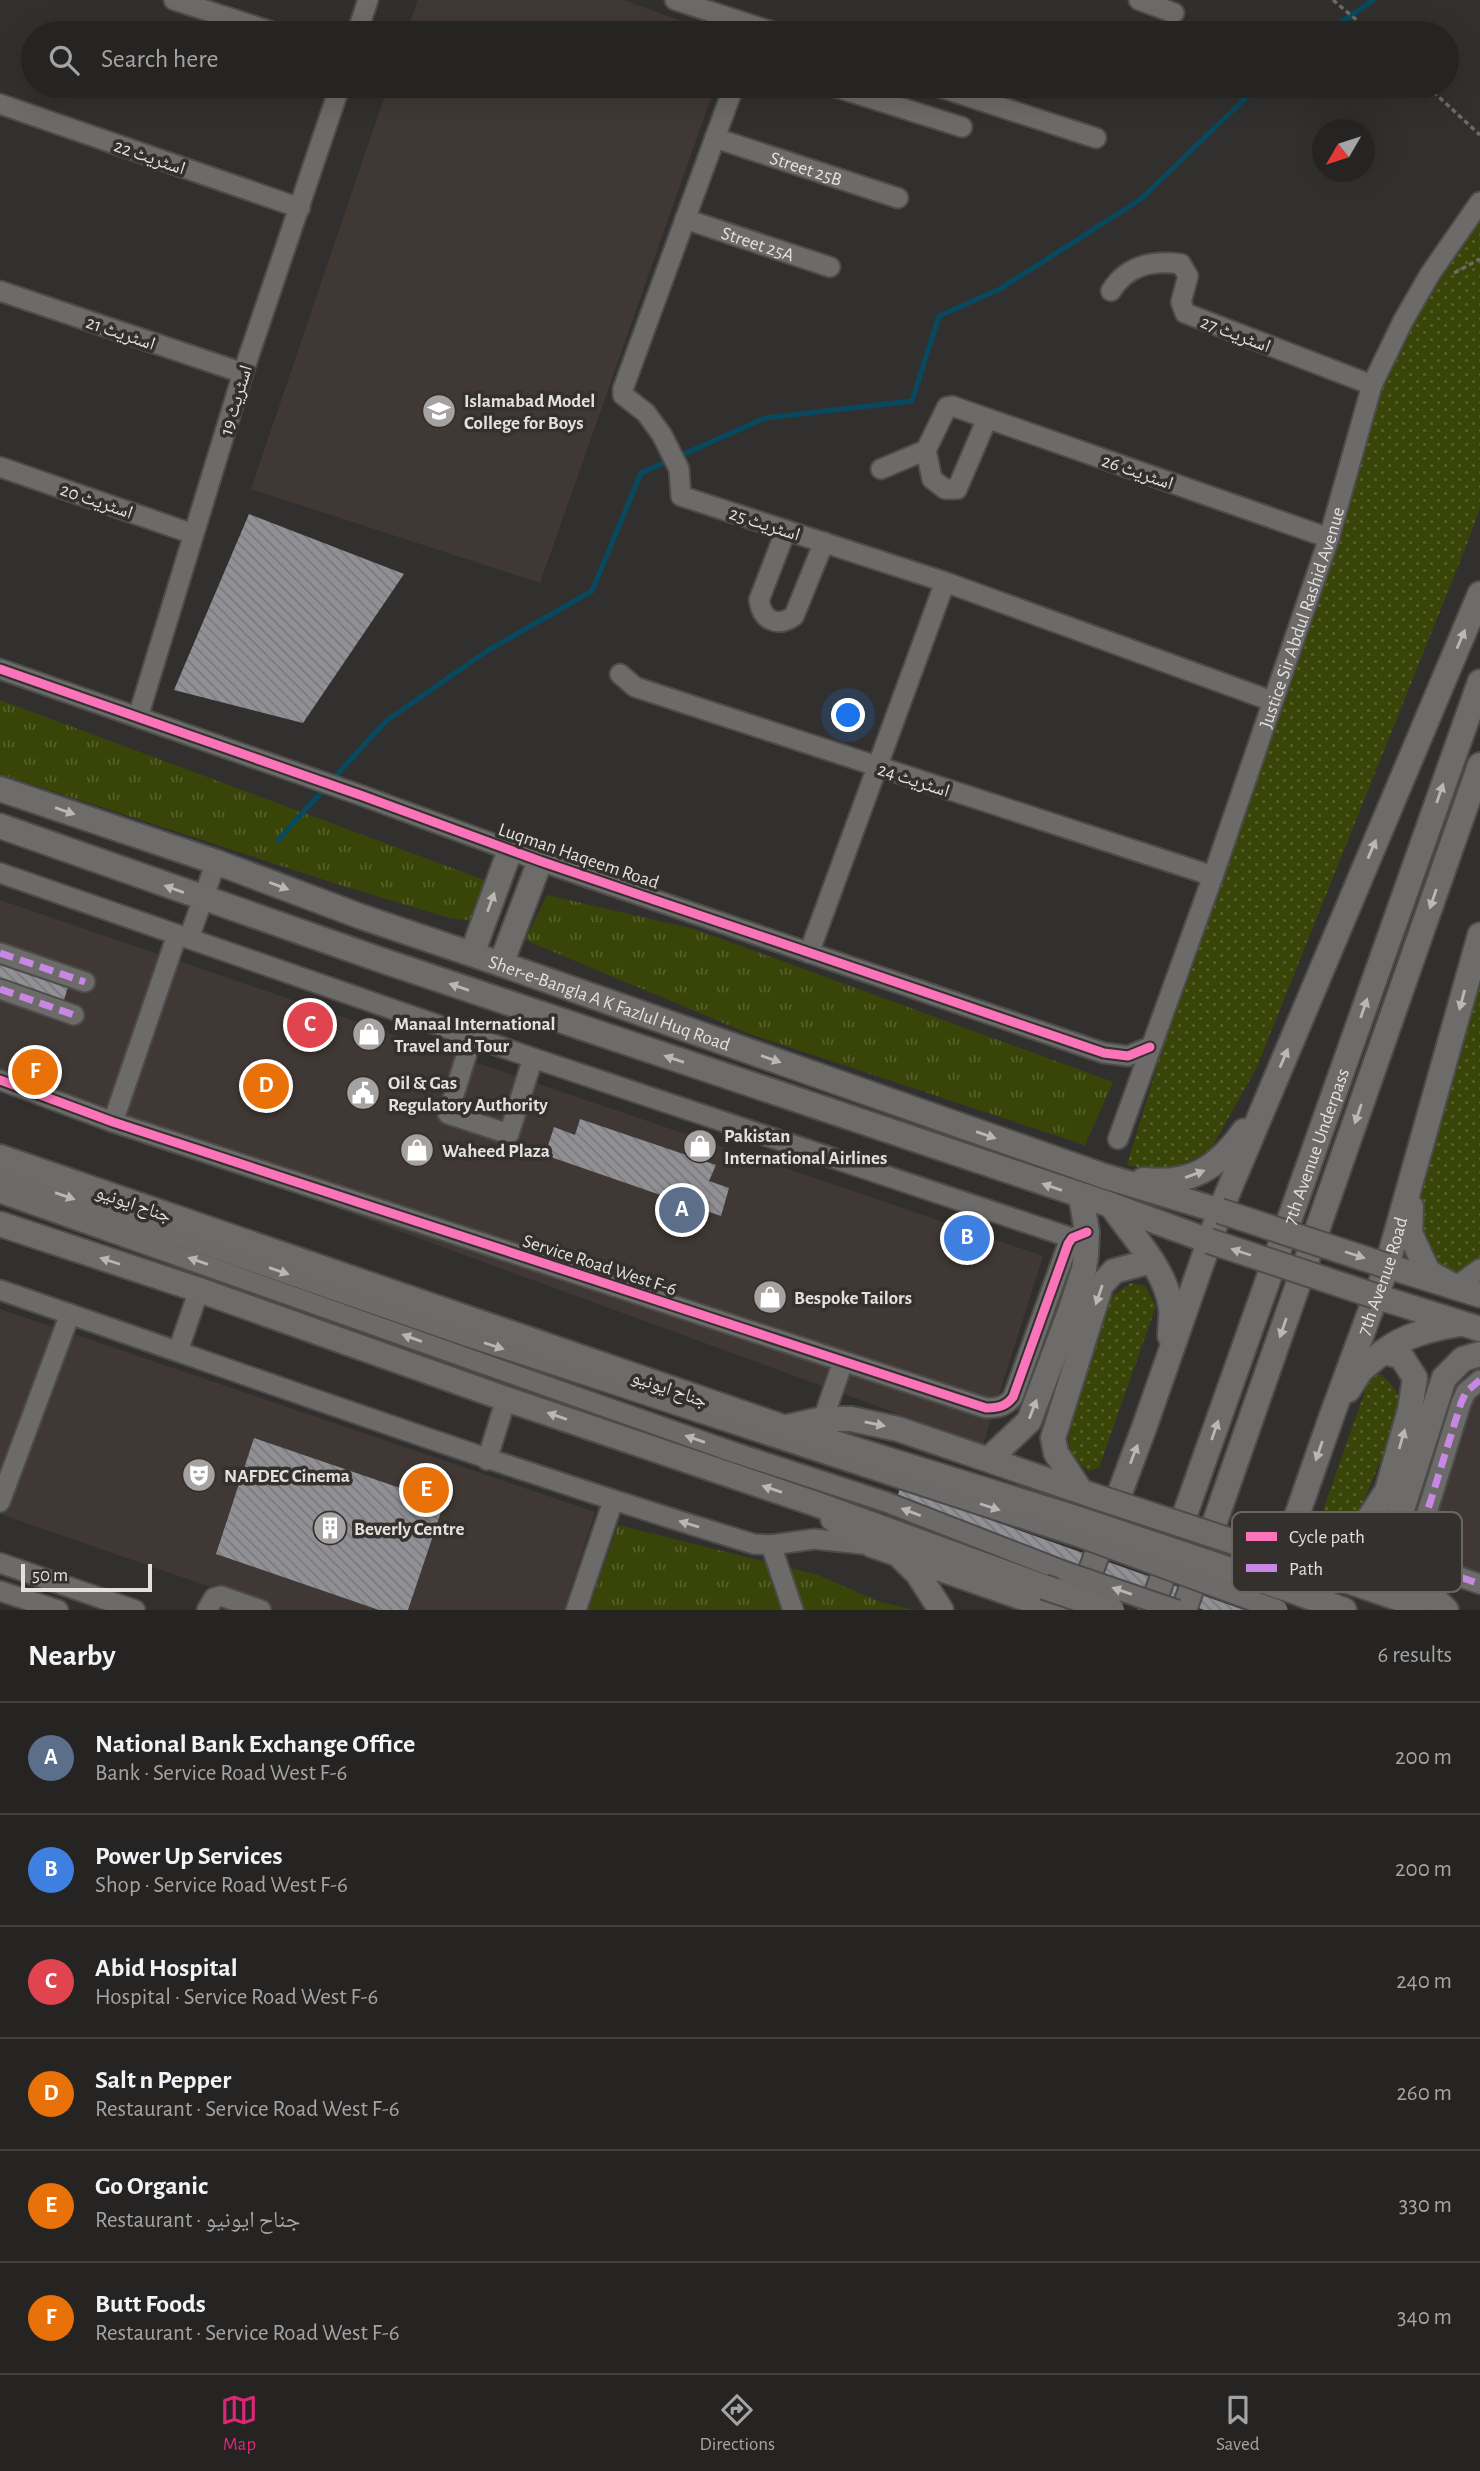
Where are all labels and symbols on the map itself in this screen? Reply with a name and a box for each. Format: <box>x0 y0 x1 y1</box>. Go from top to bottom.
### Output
north arrow <box>1312 119 1375 182</box>
street label: اسٹریٹ 22 <box>111 136 188 179</box>
street label: Street 25B <box>767 149 844 190</box>
street label: Street 25A <box>719 224 796 266</box>
street label: اسٹریٹ 27 <box>1197 312 1273 357</box>
street label: اسٹریٹ 21 <box>83 313 158 355</box>
street label: اسٹریٹ 19 <box>217 363 257 438</box>
school or university icon: Islamabad Model College for Boys <box>420 392 458 430</box>
place label: Islamabad Model College for Boys <box>464 392 595 433</box>
street label: اسٹریٹ 26 <box>1099 451 1176 494</box>
street label: اسٹریٹ 20 <box>57 480 135 524</box>
street label: اسٹریٹ 25 <box>726 504 802 546</box>
street label: Justice Sir Abdul Rashid Avenue <box>1256 505 1348 731</box>
one-way arrow <box>1456 629 1467 650</box>
your location <box>831 698 865 732</box>
street label: اسٹریٹ 24 <box>875 760 952 802</box>
one-way arrow <box>1435 783 1446 804</box>
one-way arrow <box>54 806 75 817</box>
street label: Luqman Haqeem Road <box>496 820 661 893</box>
one-way arrow <box>1367 838 1378 859</box>
one-way arrow <box>269 881 290 892</box>
one-way arrow <box>163 883 184 894</box>
one-way arrow <box>1427 889 1438 910</box>
one-way arrow <box>485 892 496 913</box>
street label: Sher-e-Bangla A K Fazlul Huq Road <box>486 953 733 1055</box>
one-way arrow <box>448 981 469 992</box>
one-way arrow <box>1456 990 1467 1012</box>
one-way arrow <box>1359 997 1370 1018</box>
pin: C <box>287 999 333 1051</box>
shop icon: Manaal International Travel and Tour <box>350 1015 388 1053</box>
place label: Manaal International Travel and Tour <box>394 1015 556 1056</box>
pin: F <box>12 1046 58 1098</box>
one-way arrow <box>1278 1047 1289 1068</box>
one-way arrow <box>663 1053 684 1064</box>
one-way arrow <box>761 1054 782 1065</box>
pin: D <box>243 1060 289 1112</box>
street label: 7th Avenue Underpass <box>1280 1066 1353 1227</box>
public building icon: Oil & Gas Regulatory Authority <box>344 1074 382 1112</box>
place label: Oil & Gas Regulatory Authority <box>388 1074 548 1115</box>
one-way arrow <box>1352 1103 1363 1124</box>
shop icon: Pakistan International Airlines <box>681 1127 719 1165</box>
place label: Pakistan International Airlines <box>724 1127 887 1168</box>
one-way arrow <box>975 1130 996 1141</box>
shop icon: Waheed Plaza <box>398 1131 436 1169</box>
place label: Waheed Plaza <box>442 1142 550 1161</box>
one-way arrow <box>1184 1168 1205 1179</box>
one-way arrow <box>1042 1181 1063 1191</box>
street label: جناح ایونیو <box>93 1183 174 1227</box>
pin: A <box>659 1184 705 1236</box>
one-way arrow <box>54 1191 75 1202</box>
pin: B <box>944 1212 990 1264</box>
street label: 7th Avenue Road <box>1354 1215 1411 1338</box>
street label: Service Road West F-6 <box>520 1232 679 1299</box>
one-way arrow <box>1230 1246 1251 1257</box>
one-way arrow <box>1345 1251 1366 1261</box>
one-way arrow <box>100 1255 121 1266</box>
one-way arrow <box>187 1256 208 1267</box>
one-way arrow <box>269 1266 290 1277</box>
shop icon: Bespoke Tailors <box>751 1278 789 1316</box>
one-way arrow <box>1093 1284 1104 1305</box>
place label: Bespoke Tailors <box>794 1289 912 1308</box>
one-way arrow <box>1277 1318 1288 1339</box>
one-way arrow <box>401 1332 422 1343</box>
one-way arrow <box>484 1341 505 1352</box>
street label: جناح ایونیو <box>629 1368 710 1412</box>
one-way arrow <box>1028 1398 1039 1419</box>
one-way arrow <box>546 1410 567 1421</box>
one-way arrow <box>864 1419 886 1430</box>
one-way arrow <box>1210 1420 1221 1441</box>
one-way arrow <box>1398 1428 1408 1449</box>
one-way arrow <box>685 1433 706 1444</box>
one-way arrow <box>1313 1440 1324 1461</box>
one-way arrow <box>1129 1444 1140 1465</box>
theatre icon: NAFDEC Cinema <box>180 1456 218 1494</box>
pin: E <box>403 1464 449 1516</box>
place label: NAFDEC Cinema <box>224 1467 350 1486</box>
one-way arrow <box>761 1483 782 1494</box>
one-way arrow <box>980 1503 1001 1513</box>
one-way arrow <box>900 1506 921 1517</box>
building icon: Beverly Centre <box>311 1509 349 1547</box>
legend <box>1232 1512 1462 1592</box>
one-way arrow <box>678 1518 699 1529</box>
place label: Beverly Centre <box>354 1520 464 1539</box>
text: Cycle path <box>1289 1528 1365 1547</box>
text: Path <box>1289 1560 1323 1579</box>
scale bar <box>21 1561 152 1593</box>
one-way arrow <box>1111 1585 1132 1596</box>

